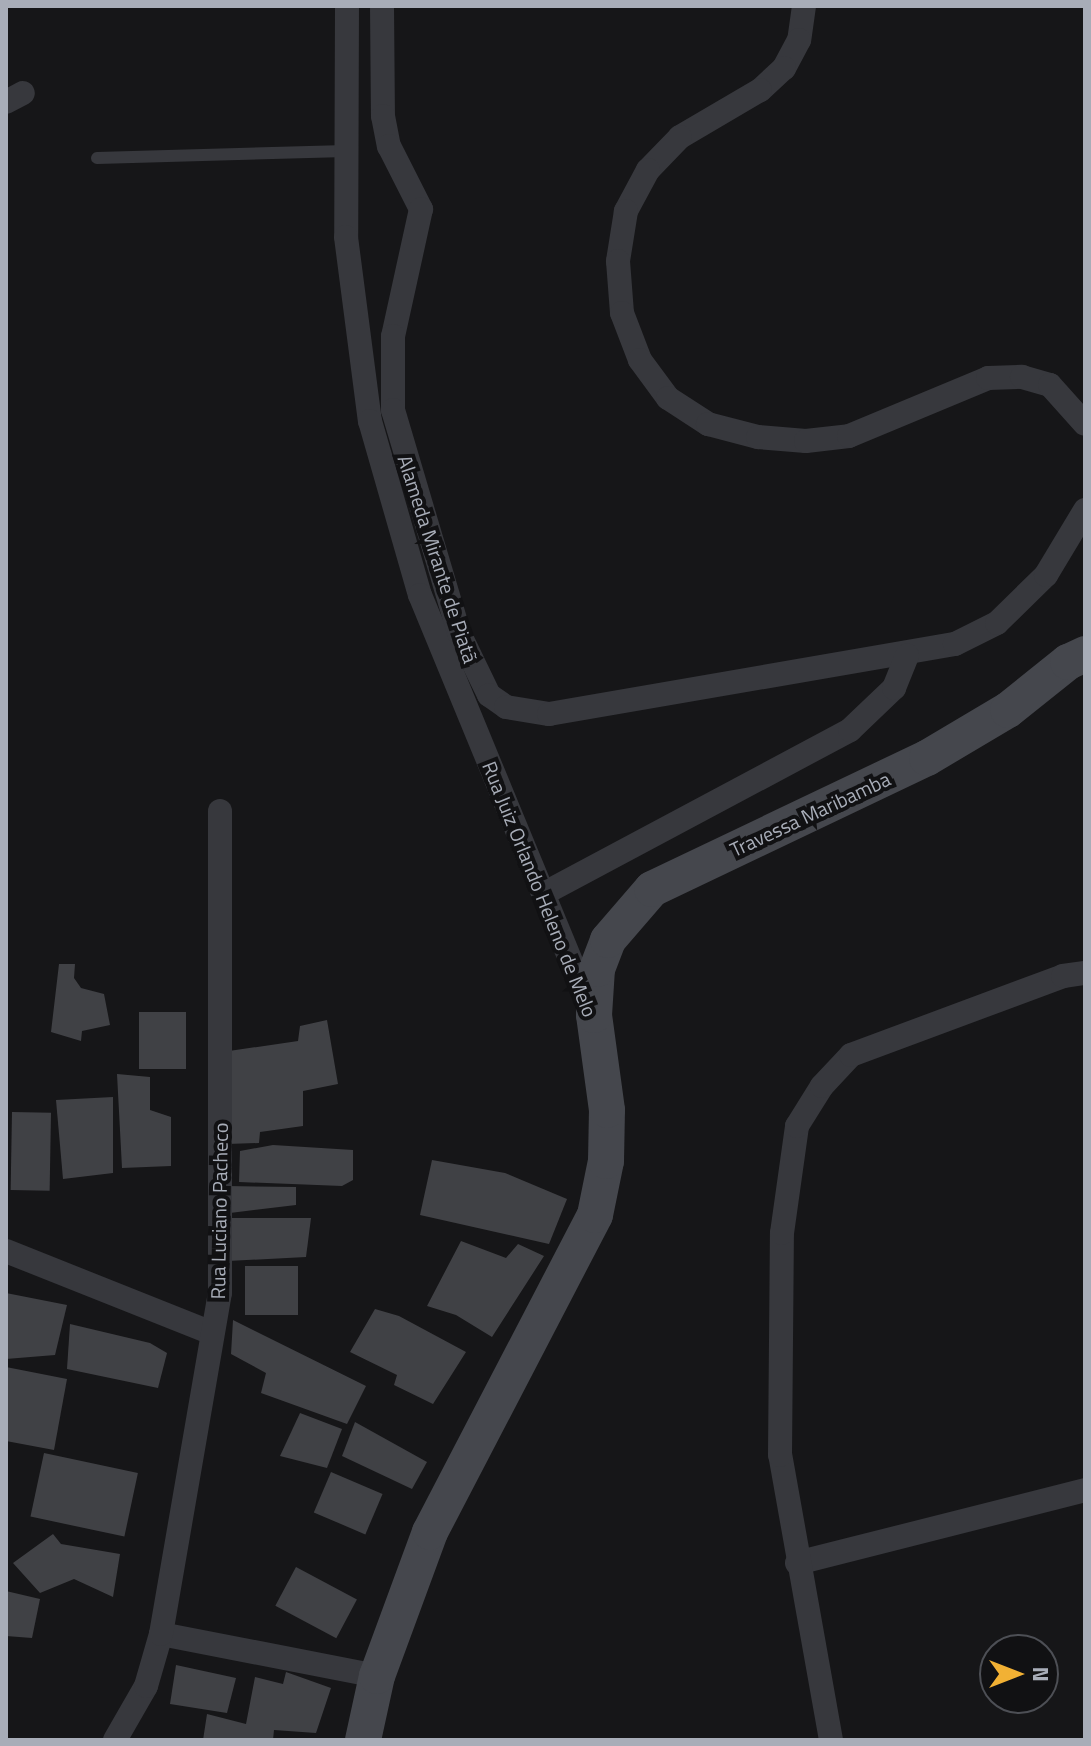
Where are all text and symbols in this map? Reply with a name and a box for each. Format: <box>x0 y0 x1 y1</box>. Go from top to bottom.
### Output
street label: Alameda Mirante de Piatã <box>393 452 483 666</box>
street label: Rua Juiz Orlando Heleno de Melo <box>478 758 602 1020</box>
street label: Travessa Maribamba <box>726 766 894 862</box>
street label: Rua Luciano Pacheco <box>205 1122 233 1300</box>
north arrow <box>979 1634 1059 1714</box>
text: N <box>1024 1666 1058 1682</box>

